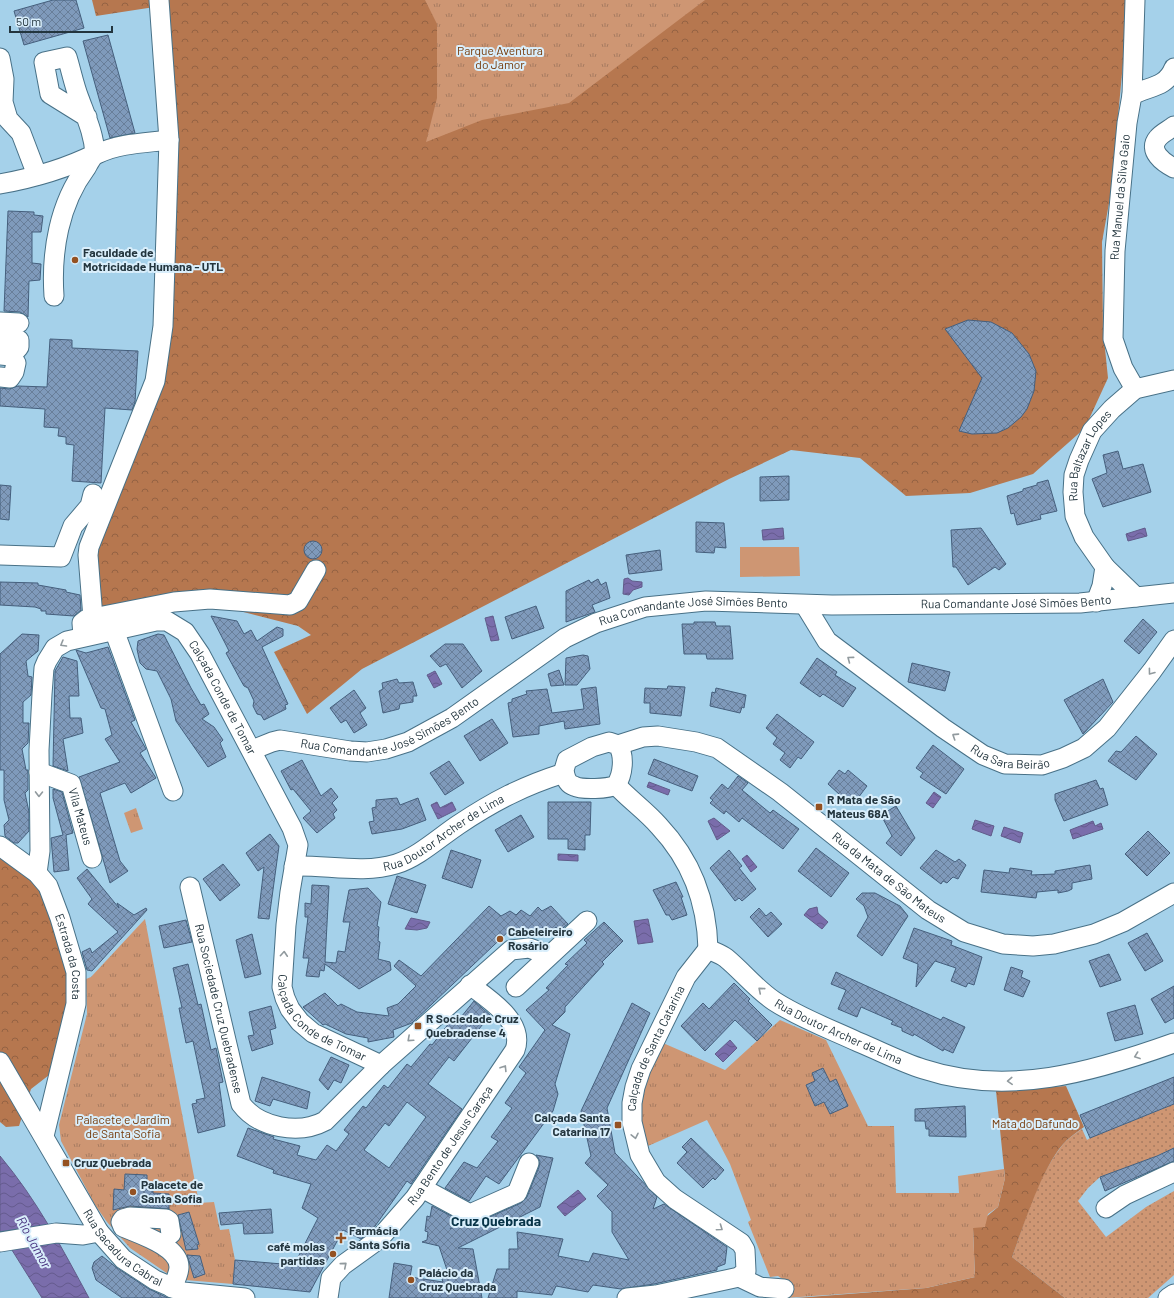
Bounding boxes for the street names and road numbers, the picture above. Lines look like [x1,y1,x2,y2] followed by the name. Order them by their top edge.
[1107,133,1132,260] street label: Rua Manuel da Silva Gaio
[1065,407,1114,502] street label: Rua Baltazar Lopes
[921,592,1112,610] street label: Rua Comandante José Simões Bento
[597,593,788,628] street label: Rua Comandante José Simões Bento
[187,637,260,757] street label: Calçada Conde de Tomar
[300,693,481,758] street label: Rua Comandante José Simões Bento
[968,741,1051,771] street label: Rua Sara Beirão
[66,786,96,847] street label: Vila Mateus
[382,791,506,873] street label: Rua Doutor Archer de Lima
[830,829,949,925] street label: Rua da Mata de São Mateus
[53,911,84,1000] street label: Estrada da Costa
[193,922,246,1095] street label: Rua Sociedade Cruz Quebradense
[276,974,369,1063] street label: Calçada Conde de Tomar
[624,983,687,1111] street label: Calçada de Santa Catarina
[772,995,905,1066] street label: Rua Doutor Archer de Lima
[404,1083,495,1208] street label: Rua Bento de Jesus Caraça
[81,1206,165,1288] street label: Rua Sacadura Cabral

